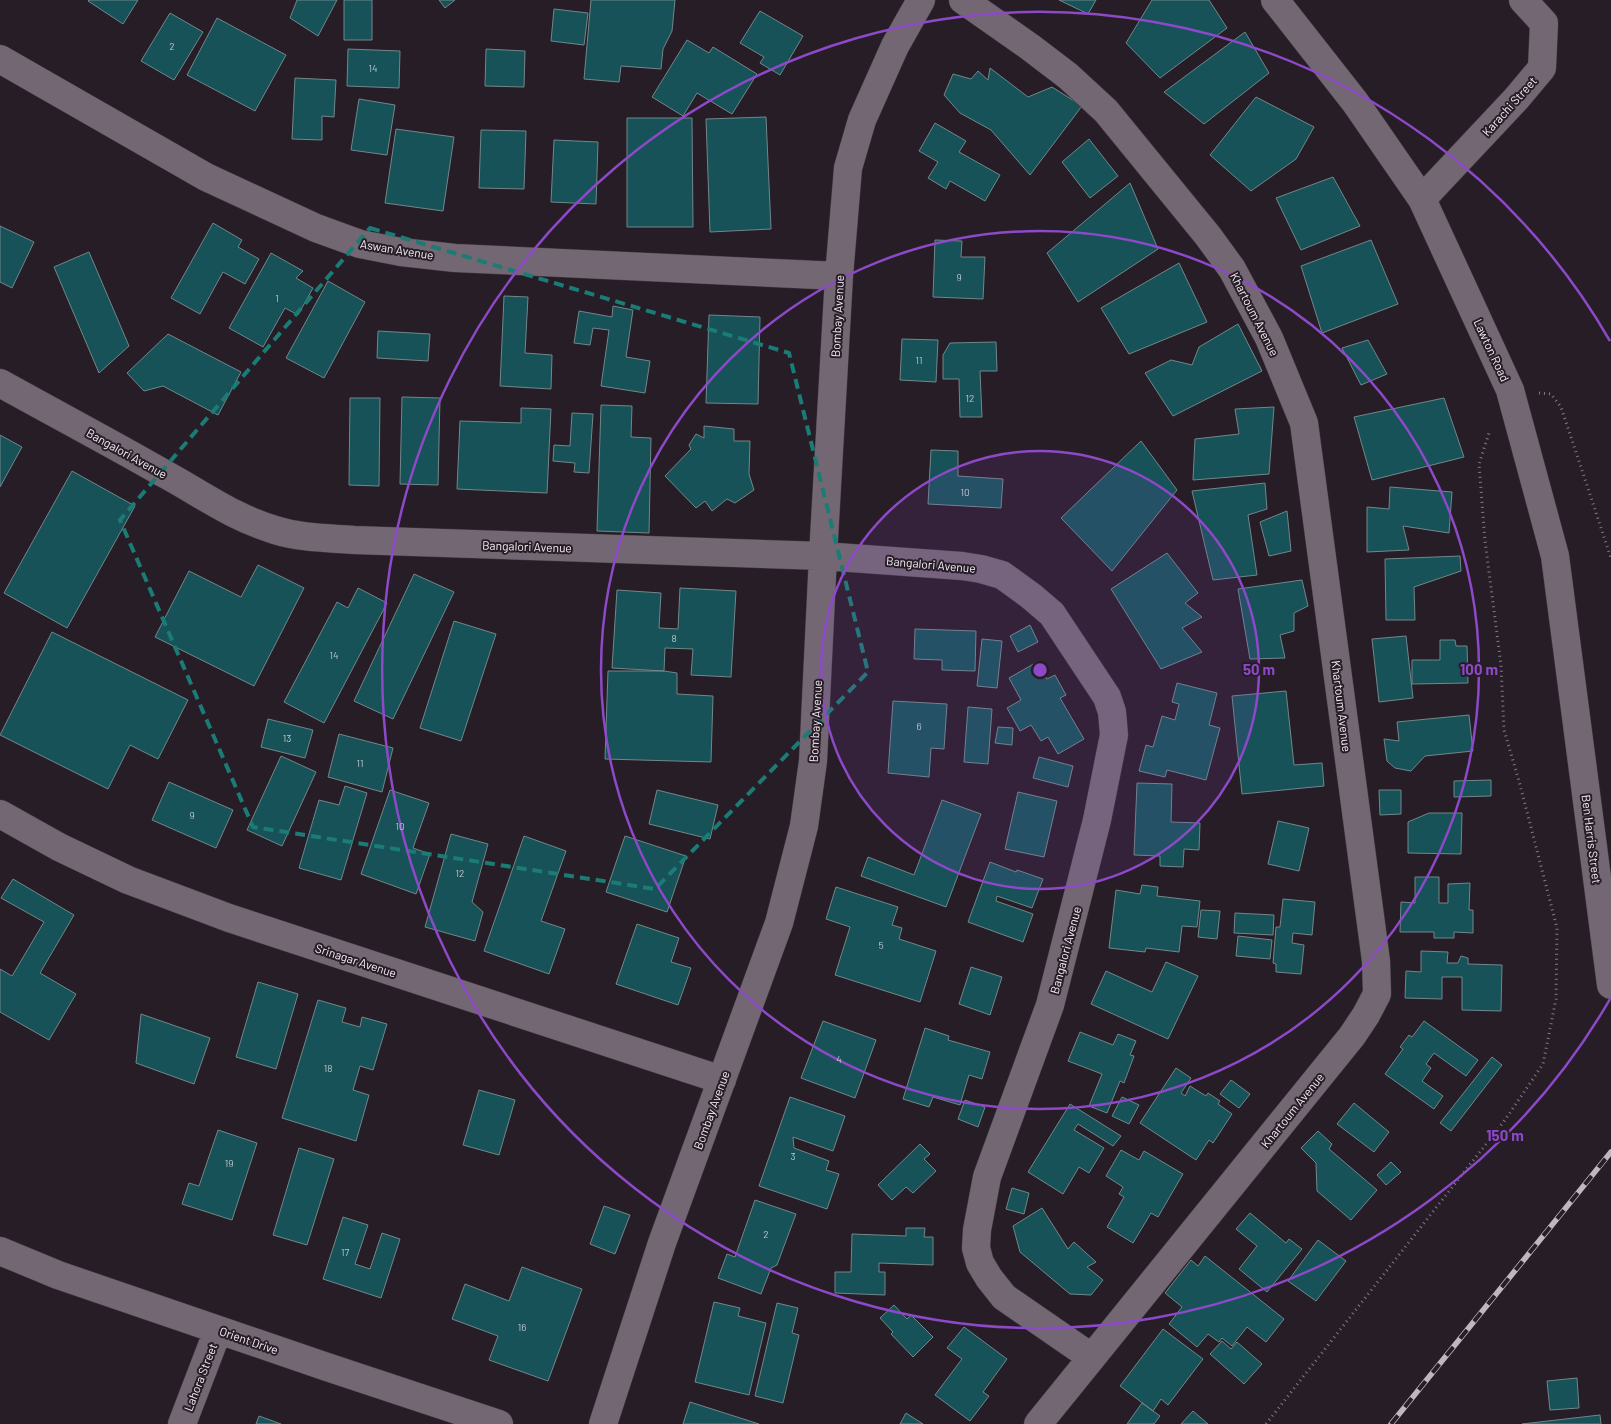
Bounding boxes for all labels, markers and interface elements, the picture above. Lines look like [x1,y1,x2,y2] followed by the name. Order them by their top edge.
[169,40,175,52] house number: 2
[368,62,378,74] house number: 14
[1479,73,1539,139] street label: Karachi Street
[359,236,435,262] street label: Aswan Avenue
[1228,270,1282,358] street label: Khartoum Avenue
[956,271,962,283] house number: 9
[828,274,846,358] street label: Bombay Avenue
[275,292,279,304] house number: 1
[1471,316,1513,384] street label: Lawton Road
[915,354,923,366] house number: 11
[966,392,974,404] house number: 12
[84,425,170,481] street label: Bangalori Avenue
[960,486,970,498] house number: 10
[482,537,572,555] street label: Bangalori Avenue
[886,553,976,575] street label: Bangalori Avenue
[671,632,677,644] house number: 8
[329,649,339,661] house number: 14
[1329,659,1355,753] street label: Khartoum Avenue
[1243,660,1275,678] text: 50 m
[1460,660,1498,678] text: 100 m
[1031,661,1049,679] centre of rings
[806,679,824,763] street label: Bombay Avenue
[916,720,922,732] house number: 6
[283,732,291,744] house number: 13
[356,757,364,769] house number: 11
[1580,794,1604,884] street label: Ben Harris Street
[189,809,195,821] house number: 9
[395,820,405,832] house number: 10
[456,867,464,879] house number: 12
[1047,905,1083,995] street label: Bangalori Avenue
[878,939,884,951] house number: 5
[314,940,398,980] street label: Srinagar Avenue
[836,1053,842,1065] house number: 4
[324,1062,332,1074] house number: 18
[690,1069,732,1151] street label: Bombay Avenue
[1258,1070,1326,1150] street label: Khartoum Avenue
[1486,1126,1524,1144] text: 150 m
[790,1150,796,1162] house number: 3
[225,1157,233,1169] house number: 19
[763,1228,769,1240] house number: 2
[341,1246,349,1258] house number: 17
[518,1321,526,1333] house number: 16
[218,1323,280,1357] street label: Orient Drive
[181,1341,219,1413] street label: Lahora Street

